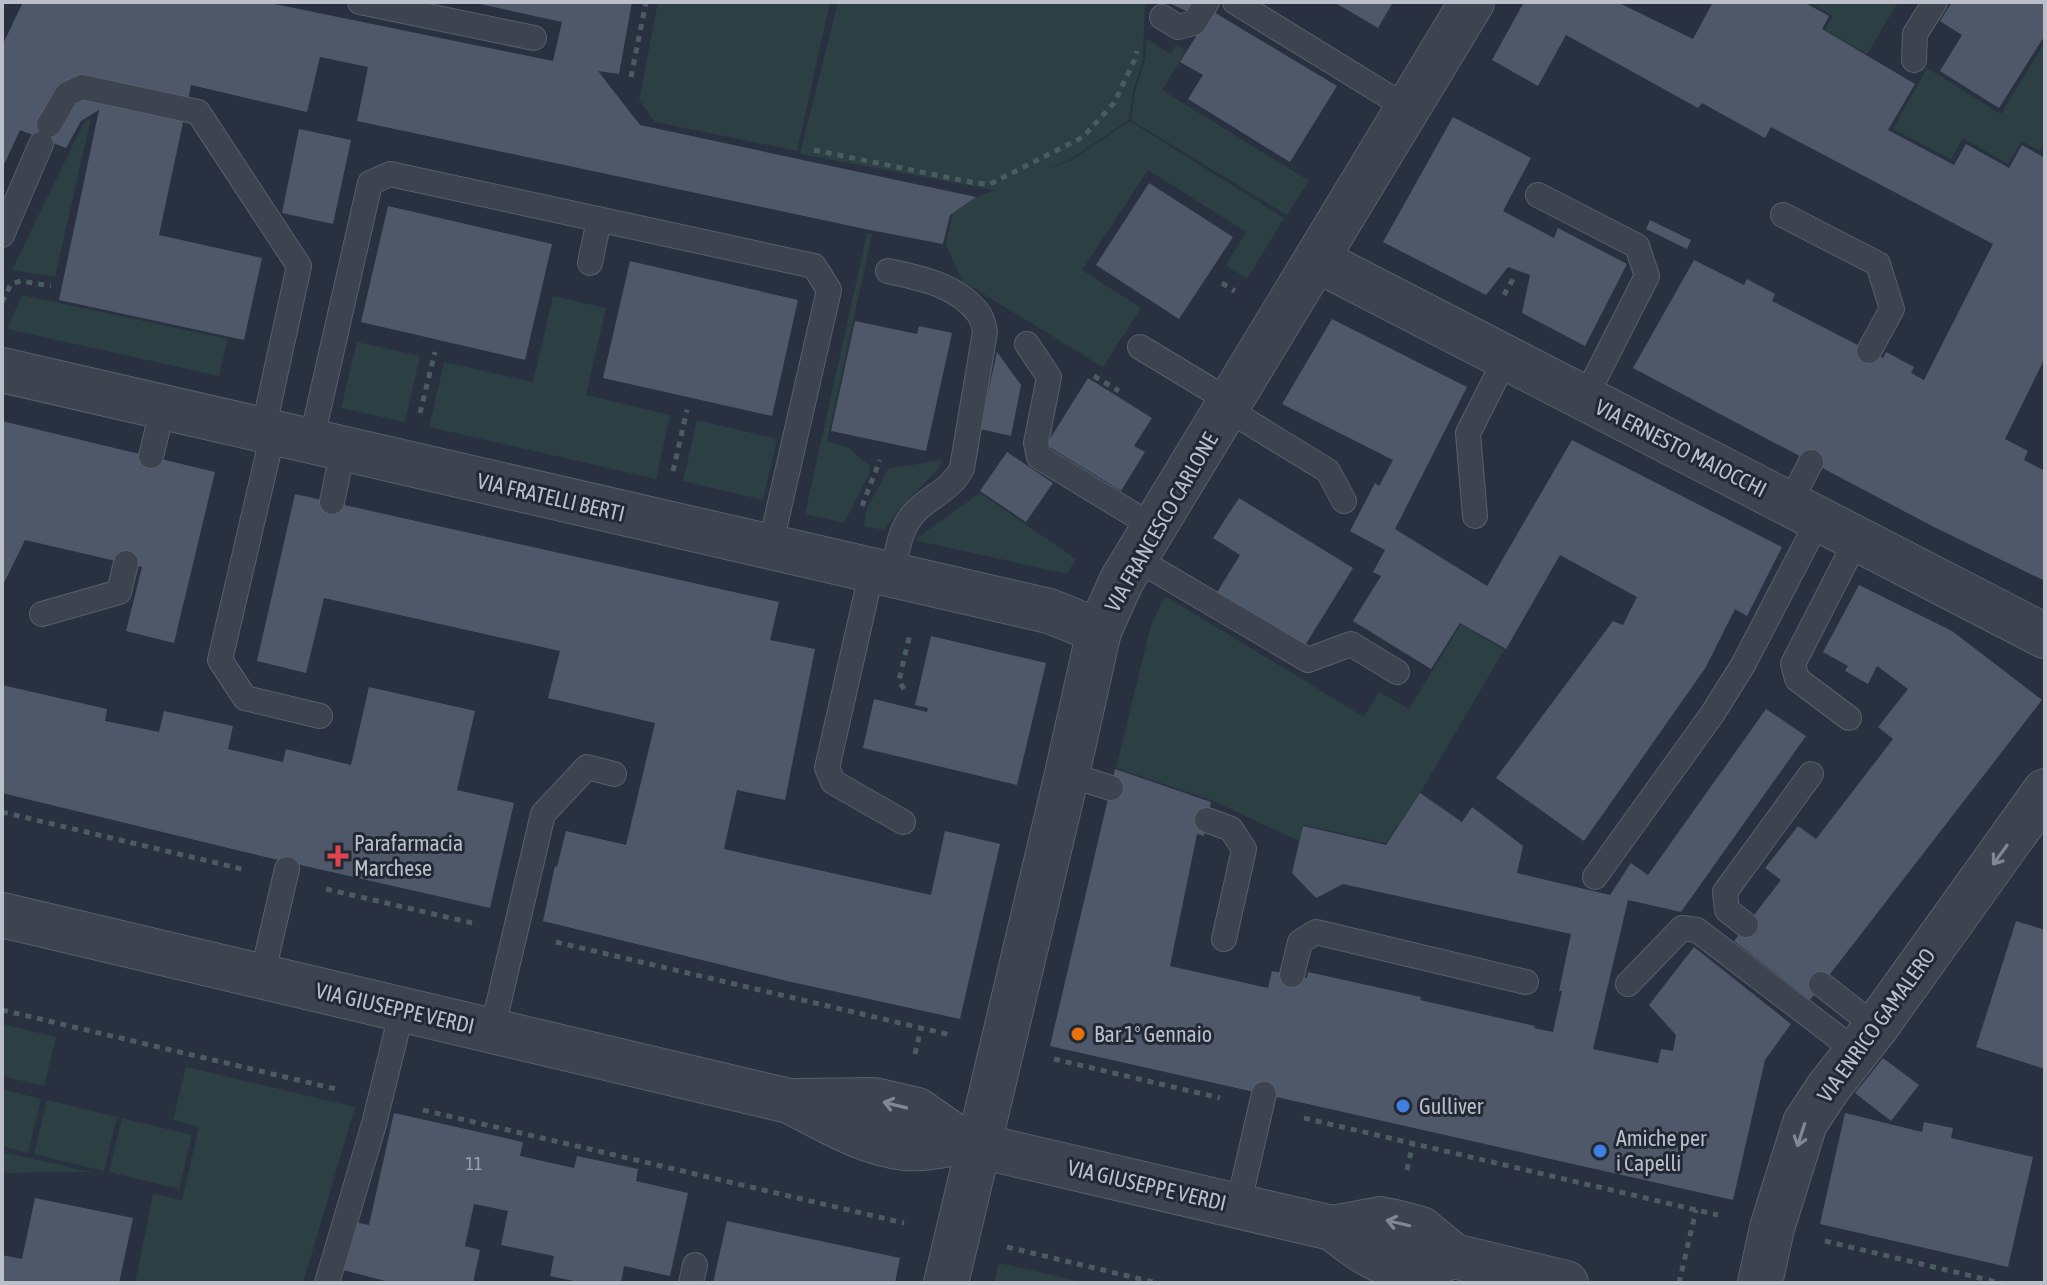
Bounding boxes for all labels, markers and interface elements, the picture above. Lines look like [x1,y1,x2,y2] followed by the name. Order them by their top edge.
[1591,394,1771,502] street label: VIA ERNESTO MAIOCCHI
[1099,427,1223,616] street label: VIA FRANCESCO CARLONE
[475,467,627,527] street label: VIA FRATELLI BERTI
[354,830,463,881] place label: Parafarmacia Marchese
[1991,843,2008,865] one-way arrow
[329,847,347,865] marker: Parafarmacia Marchese
[1811,943,1941,1107] street label: VIA ENRICO GAMALERO
[313,977,477,1039] street label: VIA GIUSEPPE VERDI
[1094,1021,1212,1047] place label: Bar 1° Gennaio
[1069,1025,1087,1043] marker: Bar 1° Gennaio
[1419,1093,1484,1119] place label: Gulliver
[883,1097,909,1112] one-way arrow
[1394,1097,1412,1115] marker: Gulliver
[1793,1122,1808,1147] one-way arrow
[1616,1125,1707,1176] place label: Amiche per i Capelli
[1591,1142,1609,1160] marker: Amiche per i Capelli
[466,1153,482,1174] house number: 11
[1065,1154,1229,1216] street label: VIA GIUSEPPE VERDI
[1385,1215,1411,1230] one-way arrow

